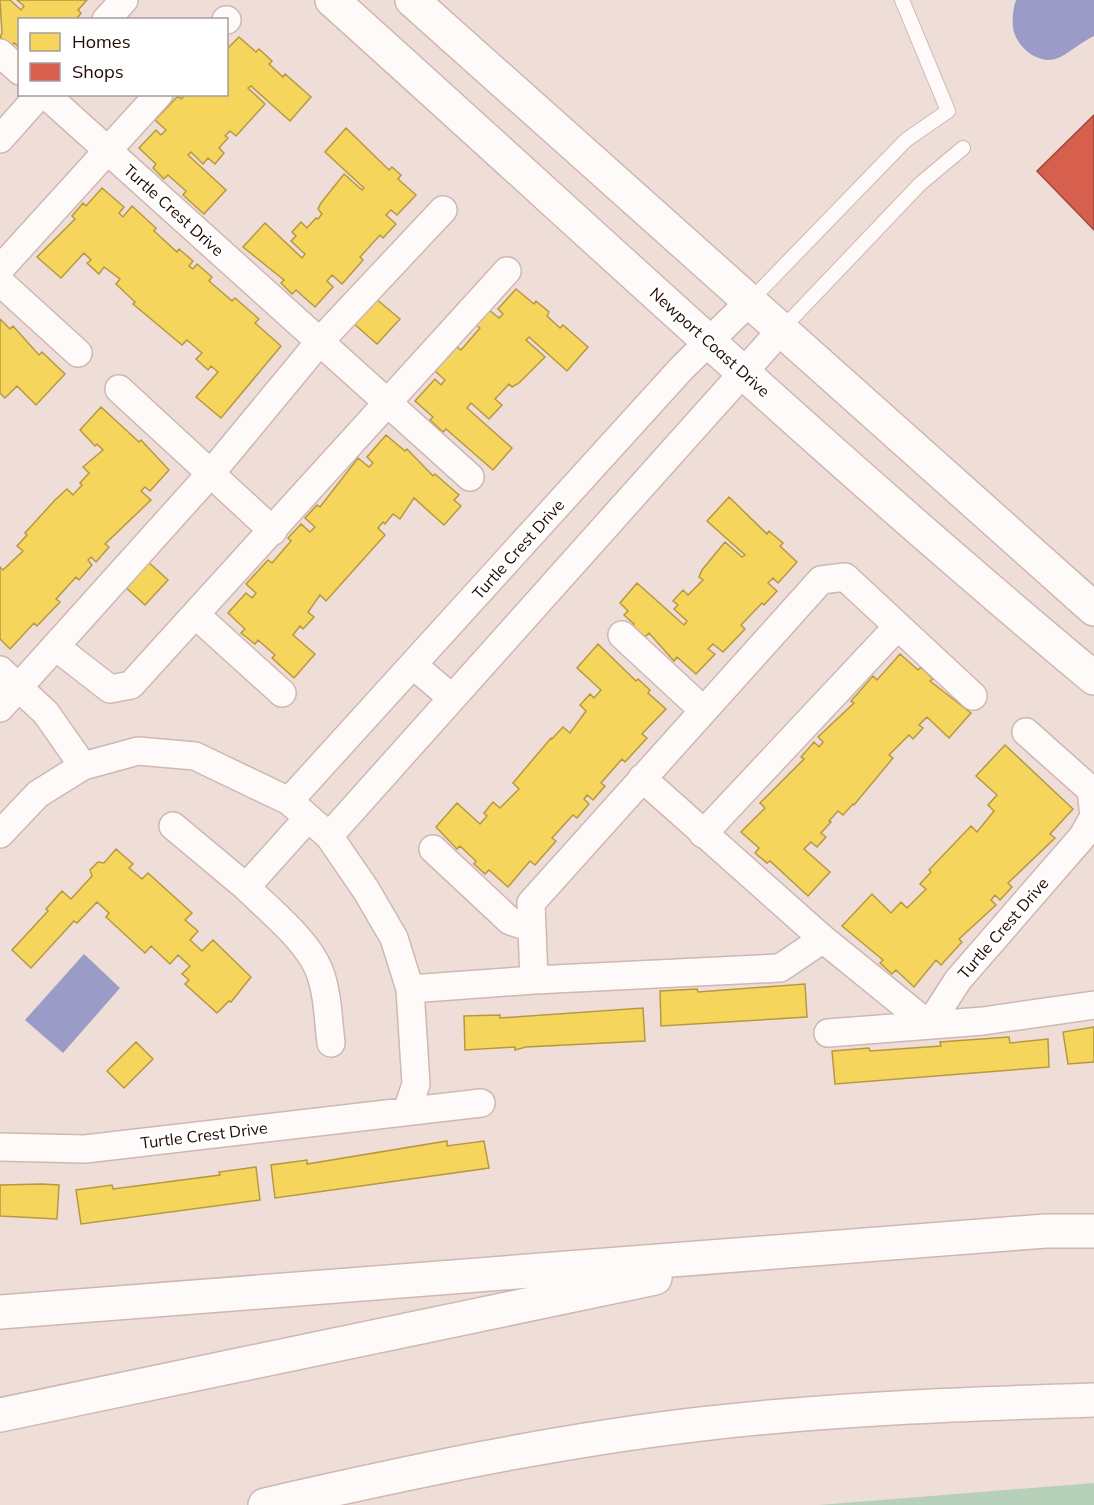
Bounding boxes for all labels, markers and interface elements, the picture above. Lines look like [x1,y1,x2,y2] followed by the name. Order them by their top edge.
[18,18,228,96] legend
[72,30,131,53] text: Homes
[72,60,124,83] text: Shops
[120,160,228,260] street label: Turtle Crest Drive
[646,283,774,401] street label: Newport Coast Drive
[468,495,568,603] street label: Turtle Crest Drive
[953,873,1053,983] street label: Turtle Crest Drive
[139,1117,269,1153] street label: Turtle Crest Drive

